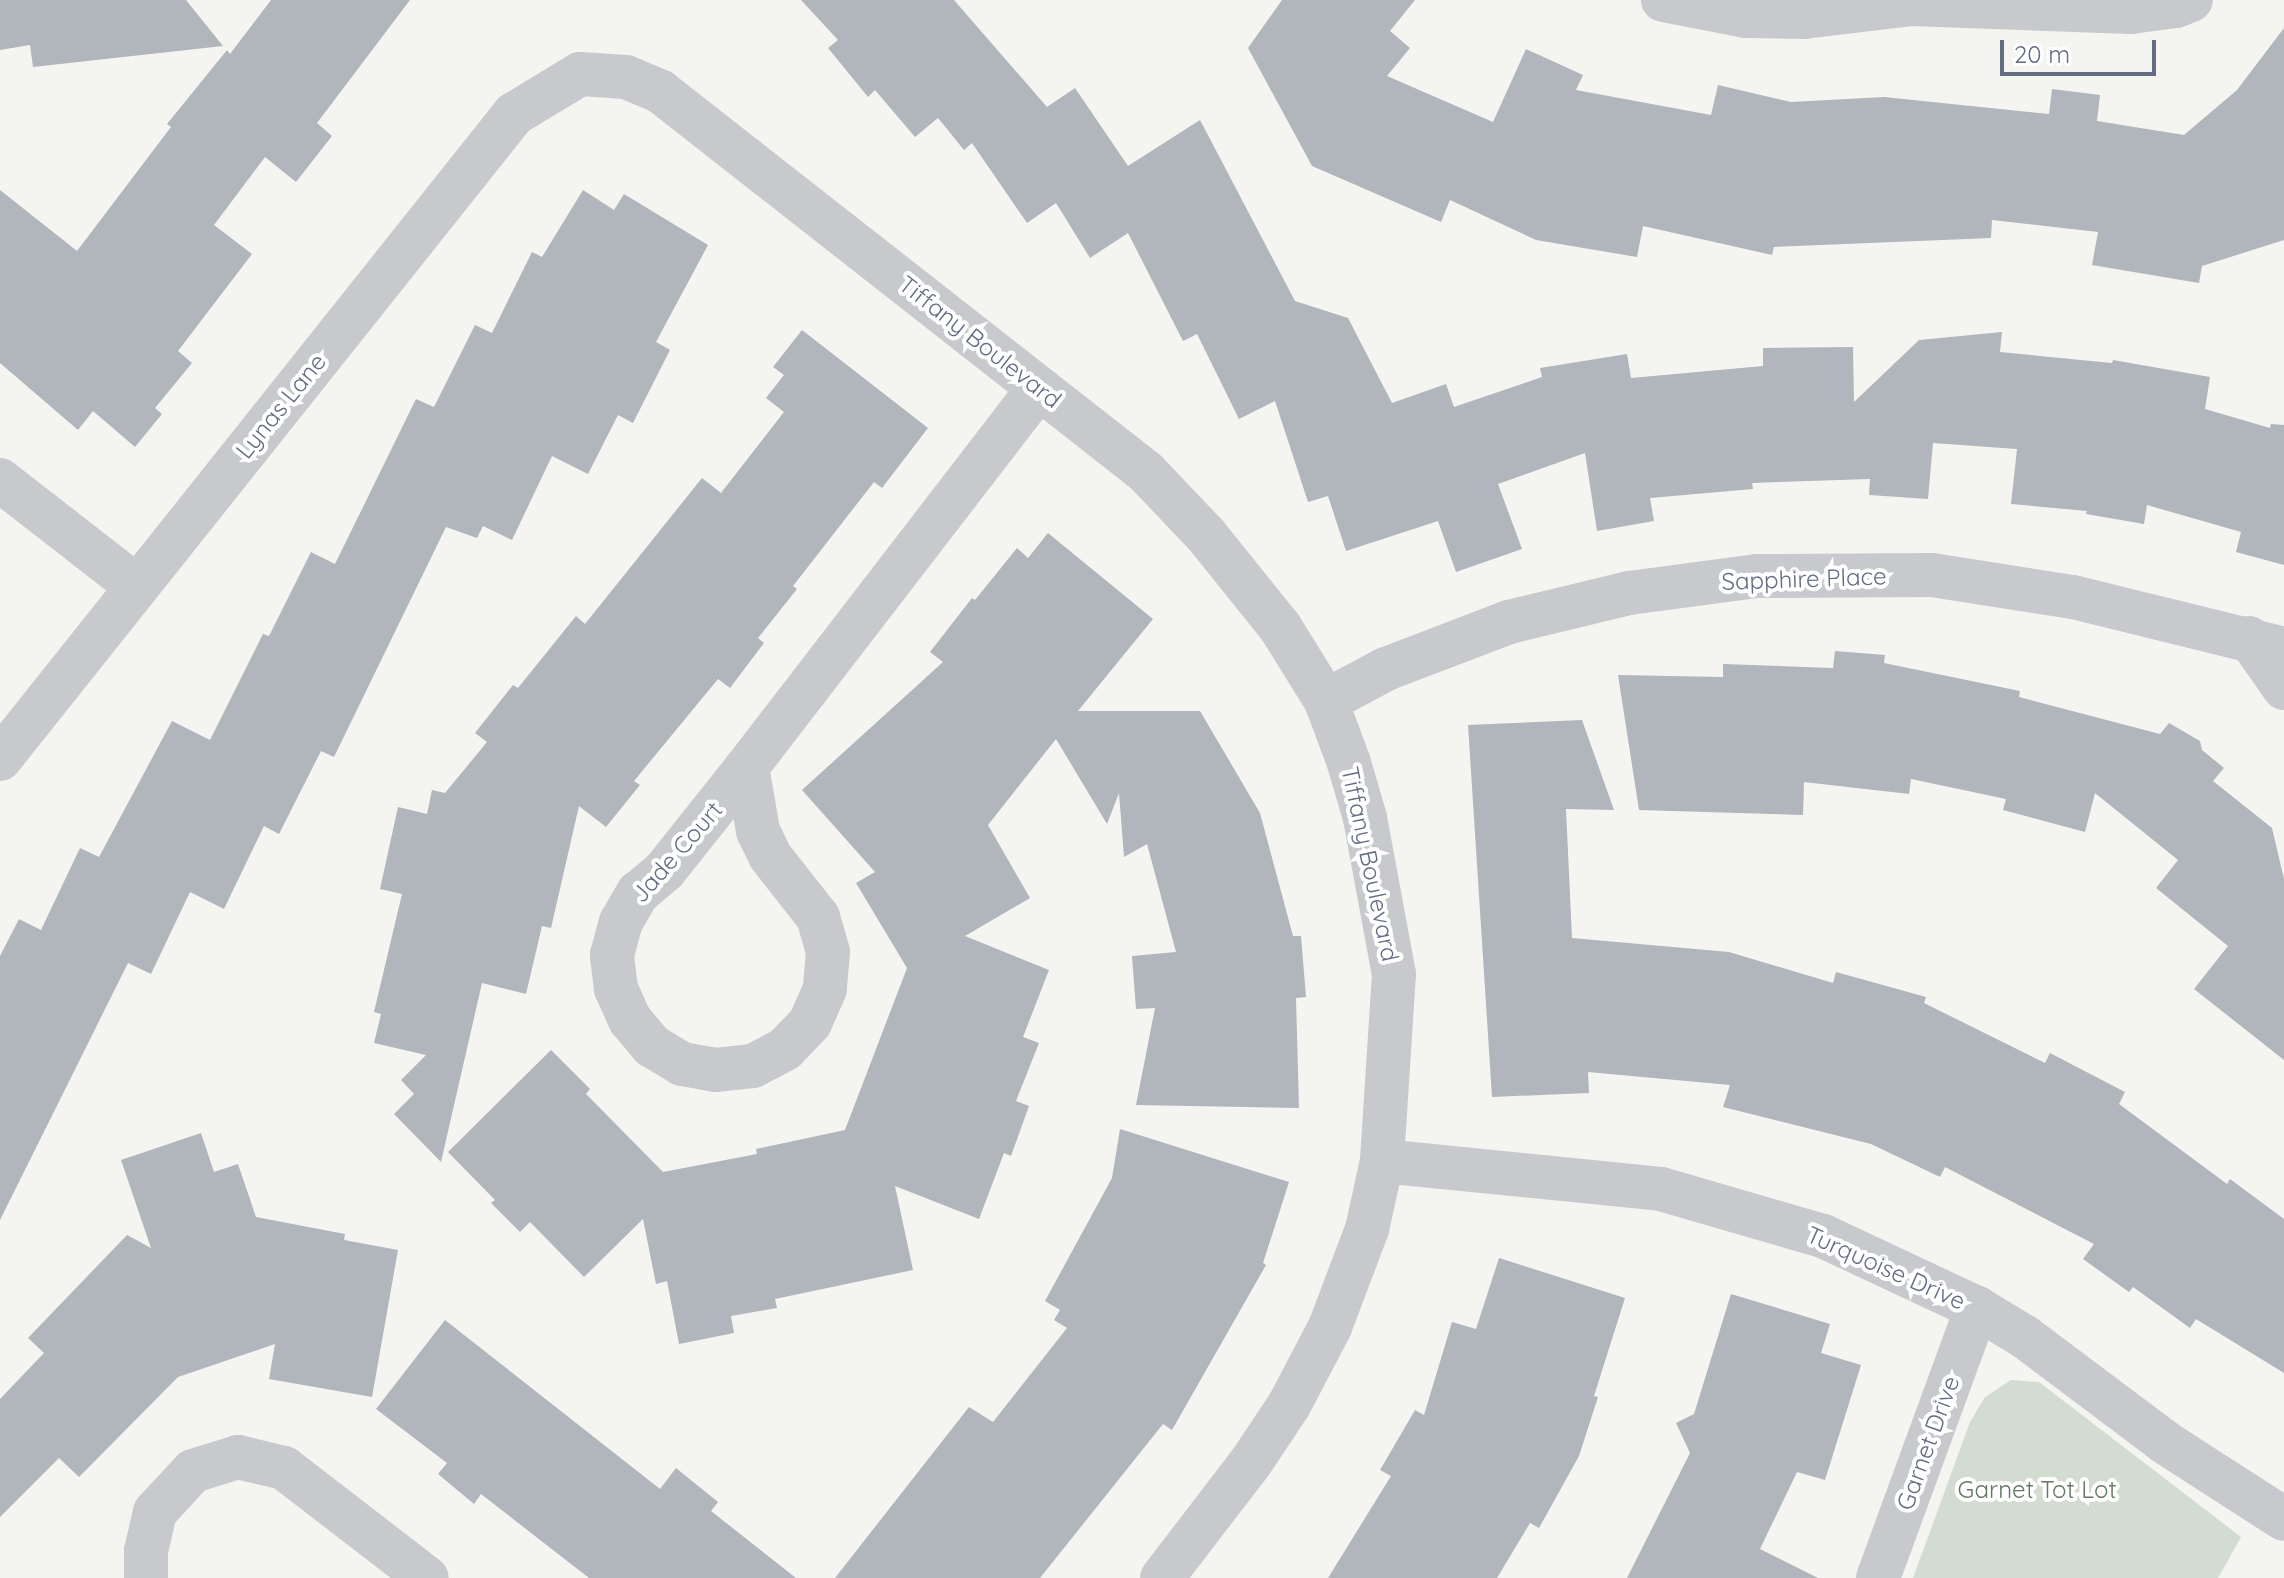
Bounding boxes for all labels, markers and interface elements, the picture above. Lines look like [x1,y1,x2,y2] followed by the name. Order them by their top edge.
[2004,24,2160,74] scale bar
[2014,39,2070,69] text: 20 m
[893,270,1067,414] street label: Tiffany Boulevard
[230,348,332,464] street label: Lynas Lane
[1721,562,1887,596] street label: Sapphire Place
[1335,764,1405,964] street label: Tiffany Boulevard
[625,796,729,908] street label: Jade Court
[1802,1220,1970,1316] street label: Turquoise Drive
[1890,1372,1966,1514] street label: Garnet Drive
[1957,1476,2117,1504] park label: Garnet Tot Lot

